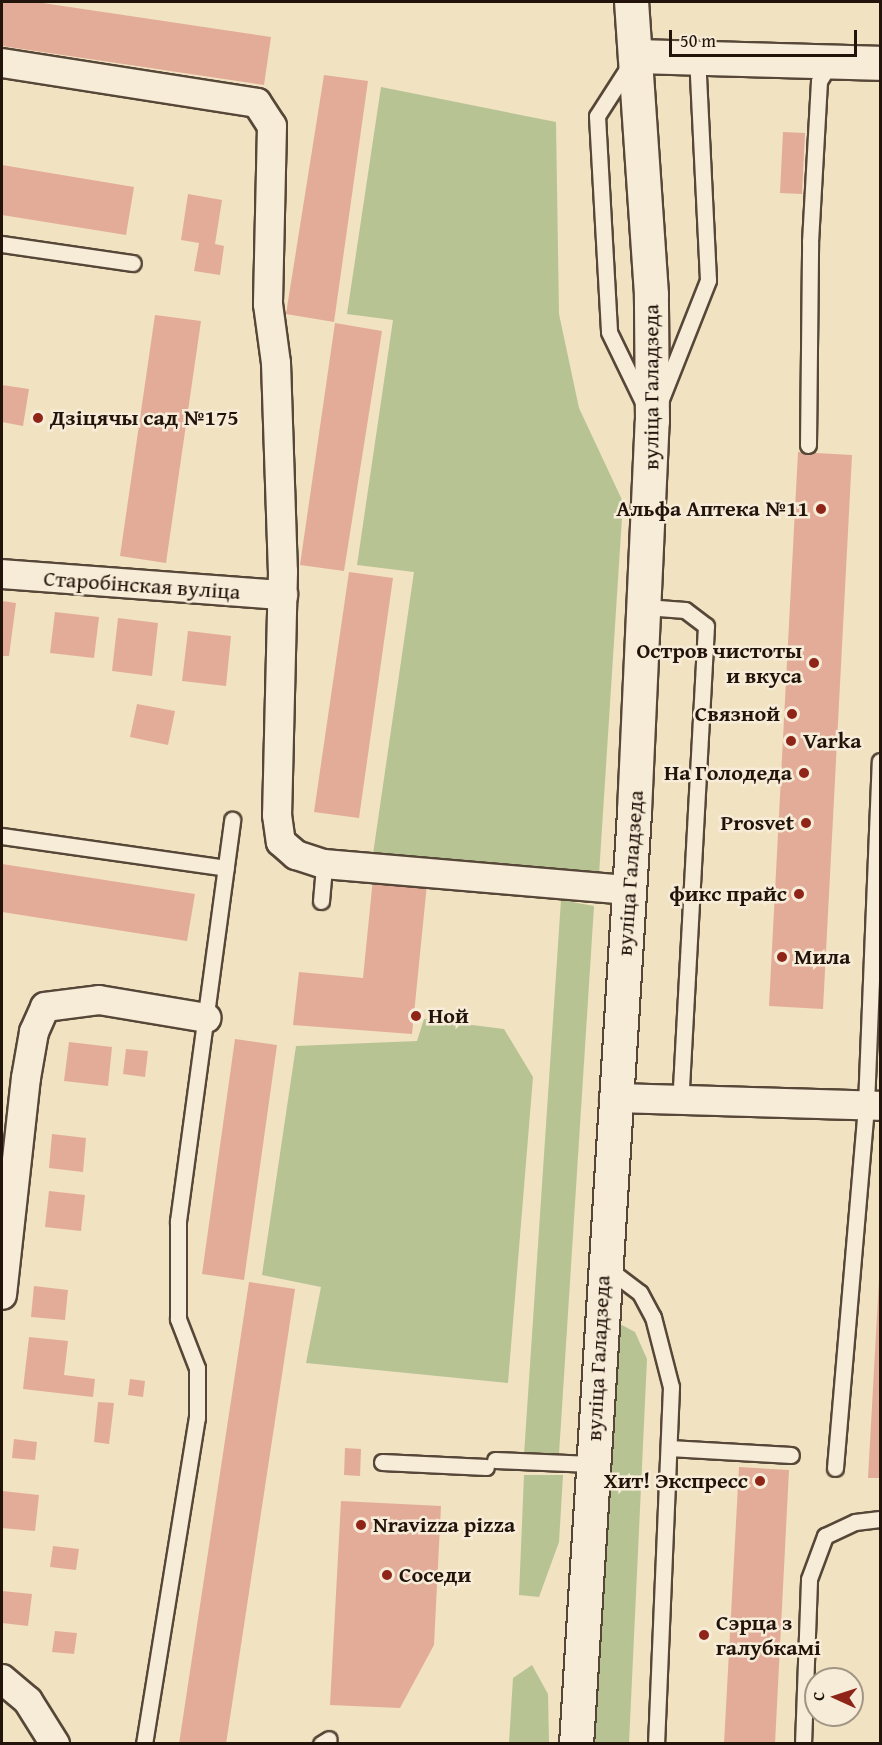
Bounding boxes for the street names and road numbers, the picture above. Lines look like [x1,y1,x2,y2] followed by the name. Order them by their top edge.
[638,304,664,470] street label: вуліца Галадзеда
[43,565,241,605] street label: Старобінская вуліца
[611,789,649,957] street label: вуліца Галадзеда
[580,1274,616,1442] street label: вуліца Галадзеда

